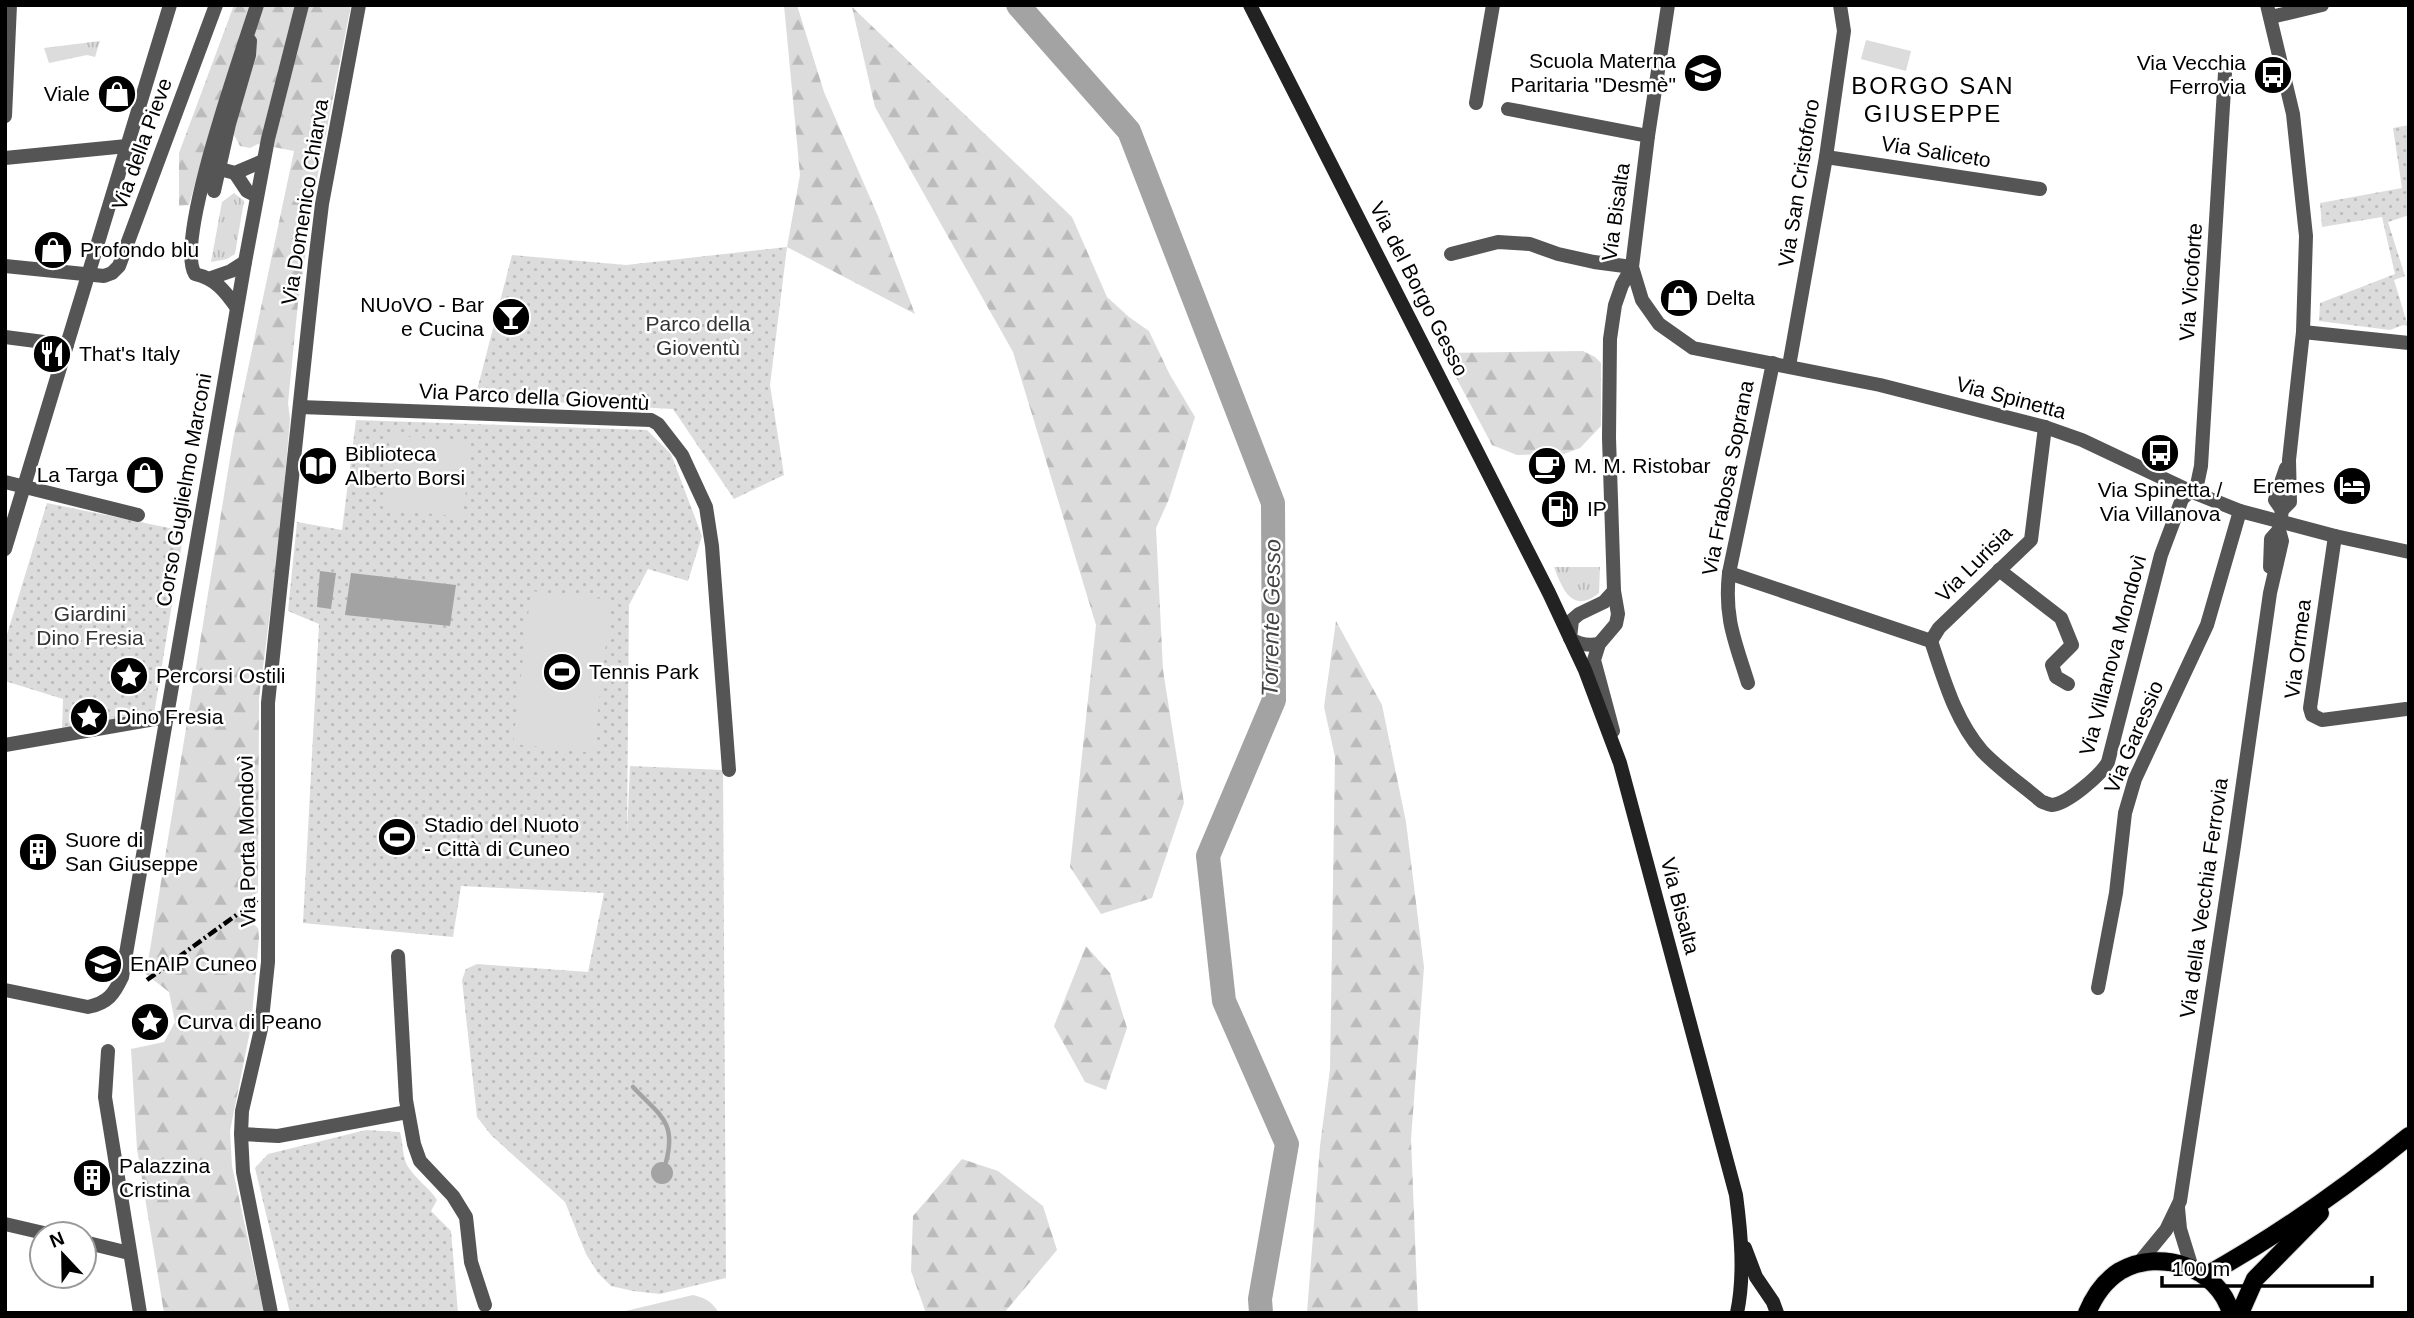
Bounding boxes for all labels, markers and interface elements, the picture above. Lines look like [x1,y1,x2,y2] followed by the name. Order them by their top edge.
[1511,49,1676,96] place label: Scuola Materna Paritaria "Desmè"
[2137,51,2246,98] place label: Via Vecchia Ferrovia
[1682,52,1724,94] school or university icon: Scuola Materna Paritaria "Desmè"
[2252,54,2294,96] bus stop icon: Via Vecchia Ferrovia
[1851,72,2015,127] district label: BORGO SAN GIUSEPPE
[96,73,138,115] shop icon: Viale
[107,75,176,213] street label: Via della Pieve
[44,82,90,105] place label: Viale
[277,97,332,307] street label: Via Domenico Chiarva
[1774,97,1823,269] street label: Via San Cristoforo
[1880,132,1992,172] street label: Via Saliceto
[1597,161,1634,262] street label: Via Bisalta
[1366,198,1473,380] street label: Via del Borgo Gesso
[2175,222,2206,342] street label: Via Vicoforte
[32,229,74,271] shop icon: Profondo blu
[80,238,199,261] place label: Profondo blu
[1658,277,1700,319] shop icon: Delta
[1706,286,1755,309] place label: Delta
[360,293,484,340] place label: NUoVO - Bar e Cucina
[490,296,532,338] bar icon: NUoVO - Bar e Cucina
[645,312,751,359] park label: Parco della Gioventù
[31,333,73,375] restaurant icon: That's Italy
[79,342,180,365] place label: That's Italy
[152,371,215,609] street label: Corso Guglielmo Marconi
[1954,372,2069,423] street label: Via Spinetta
[1697,378,1758,577] street label: Via Frabosa Soprana
[418,379,650,414] street label: Via Parco della Gioventù
[2139,432,2181,474] bus stop icon: Via Spinetta / Via Villanova
[345,442,465,489] place label: Biblioteca Alberto Borsi
[297,445,339,487] library icon: Biblioteca Alberto Borsi
[1526,445,1568,487] cafe icon: M. M. Ristobar
[124,454,166,496] shop icon: La Targa
[1574,454,1711,477] place label: M. M. Ristobar
[37,463,118,486] place label: La Targa
[2331,465,2373,507] hotel icon: Eremes
[2253,474,2325,497] place label: Eremes
[2098,478,2222,525] place label: Via Spinetta / Via Villanova
[1539,488,1581,530] fuel station icon: IP
[1587,497,1607,520] place label: IP
[1931,521,2017,606] street label: Via Lurisia
[1257,539,1285,697] water label: Torrente Gesso
[2075,552,2150,758] street label: Via Villanova Mondovì
[2280,598,2315,700] street label: Via Ormea
[36,602,144,649] park label: Giardini Dino Fresia
[541,651,583,693] sports icon: Tennis Park
[108,655,150,697] place icon: Percorsi Ostili
[589,660,699,683] place label: Tennis Park
[156,664,286,687] place label: Percorsi Ostili
[2100,677,2168,796] street label: Via Garessio
[68,696,110,738] place icon: Dino Fresia
[116,705,224,728] place label: Dino Fresia
[233,755,260,927] street label: Via Porta Mondovì
[2175,776,2232,1020] street label: Via della Vecchia Ferrovia
[424,813,579,860] place label: Stadio del Nuoto - Città di Cuneo
[376,816,418,858] sports icon: Stadio del Nuoto - Città di Cuneo
[65,828,198,875] place label: Suore di San Giuseppe
[17,831,59,873] building icon: Suore di San Giuseppe
[1657,855,1704,957] street label: Via Bisalta
[82,943,124,985] school or university icon: EnAIP Cuneo
[130,952,257,975] place label: EnAIP Cuneo
[129,1001,171,1043] place icon: Curva di Peano
[177,1010,322,1033] place label: Curva di Peano
[119,1154,210,1201] place label: Palazzina Cristina
[71,1157,113,1199] building icon: Palazzina Cristina
[28,1220,98,1290] north arrow
[47,1227,67,1252] text: N
[2162,1244,2372,1288] scale bar
[2172,1257,2230,1280] text: 100 m

